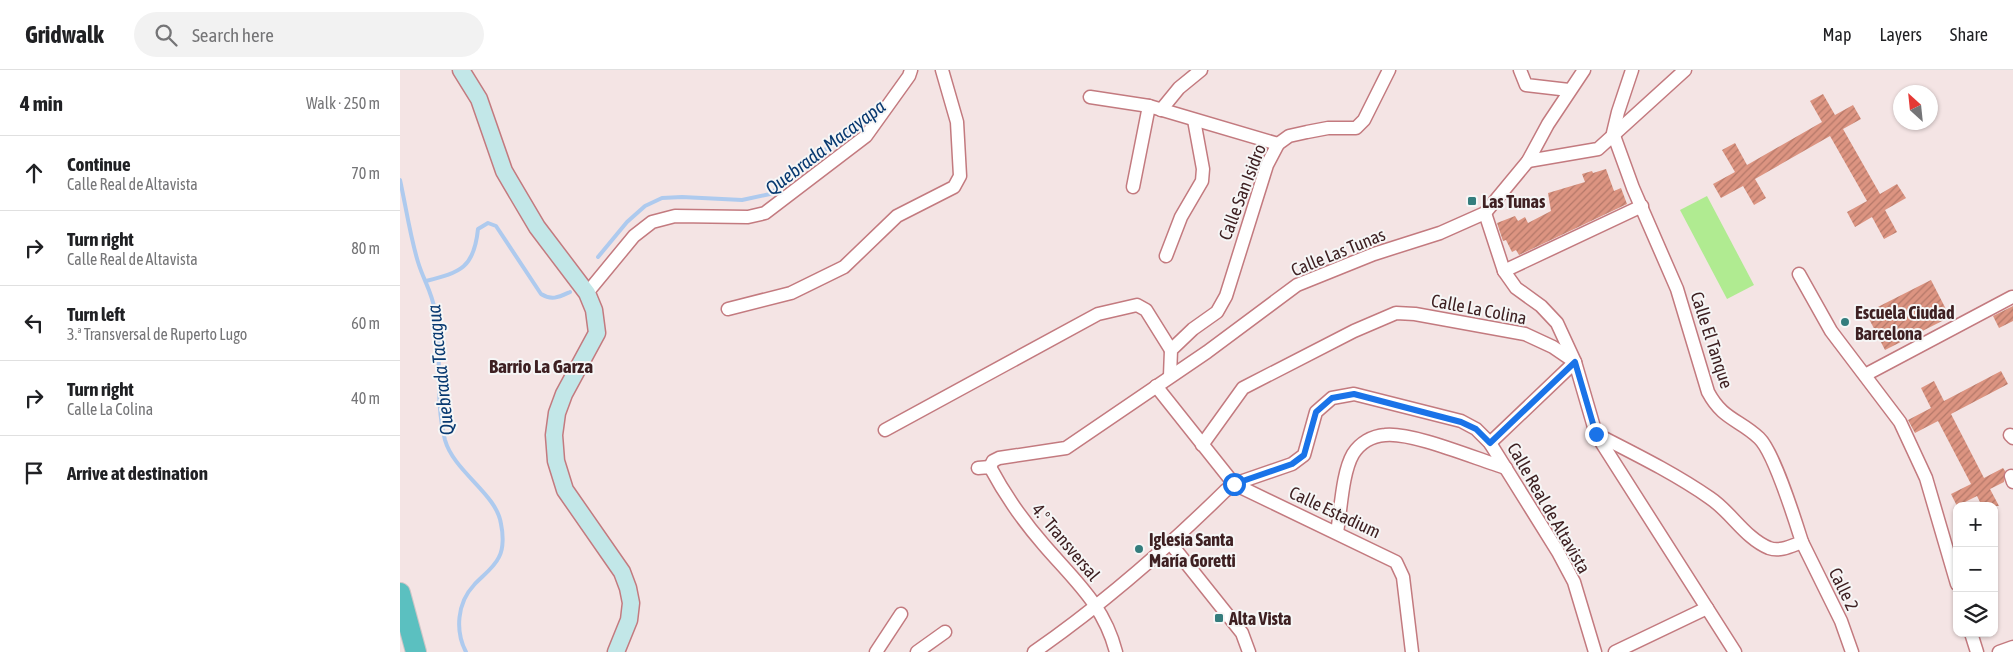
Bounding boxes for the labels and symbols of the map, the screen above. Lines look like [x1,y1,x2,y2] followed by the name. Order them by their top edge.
[1893,85,1938,130] north arrow
[761,95,889,199] water label: Quebrada Macayapa
[1214,141,1270,243] street label: Calle San Isidro
[1482,191,1546,212] place label: Las Tunas
[1466,195,1478,207] marker: Las Tunas
[1288,224,1388,280] street label: Calle Las Tunas
[1429,289,1529,329] street label: Calle La Colina
[1686,289,1738,391] street label: Calle El Tanque
[1855,302,1955,344] place label: Escuela Ciudad Barcelona
[422,304,458,436] water label: Quebrada Tacagua
[1839,316,1851,328] marker: Escuela Ciudad Barcelona
[489,355,593,377] district label: Barrio La Garza
[1585,423,1608,446] route end
[1503,439,1595,577] street label: Calle Real de Altavista
[1223,473,1246,496] route start
[1286,482,1384,542] street label: Calle Estadium
[1028,499,1105,585] street label: 4.° Transversal
[1149,529,1236,571] place label: Iglesia Santa María Goretti
[1133,543,1145,555] marker: Iglesia Santa María Goretti
[1825,564,1863,614] street label: Calle 2
[1228,608,1291,629] place label: Alta Vista
[1213,612,1225,624] marker: Alta Vista

